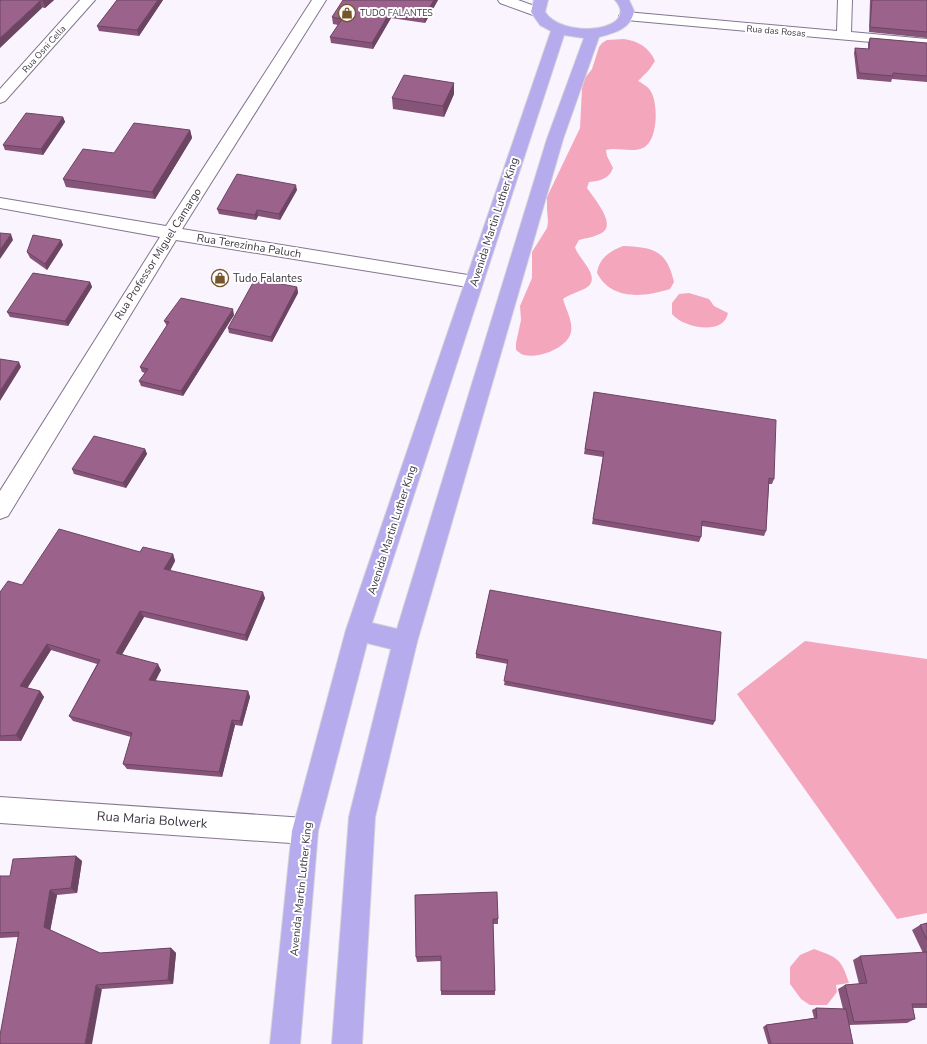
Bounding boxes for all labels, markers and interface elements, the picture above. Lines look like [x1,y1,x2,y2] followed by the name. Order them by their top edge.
[337,3,357,23] shop icon: TUDO FALANTES
[360,7,433,19] place label: TUDO FALANTES
[746,22,806,40] street label: Rua das Rosas
[20,23,69,75] street label: Rua Osni Cella
[466,156,522,288] street label: Avenida Martin Luther King
[111,185,205,323] street label: Rua Professor Miguel Camargo
[196,230,302,262] street label: Rua Terezinha Paluch
[210,268,230,288] shop icon: Tudo Falantes
[233,271,302,286] place label: Tudo Falantes
[364,464,420,596] street label: Avenida Martin Luther King
[96,807,208,833] street label: Rua Maria Bolwerk
[286,821,316,957] street label: Avenida Martin Luther King

